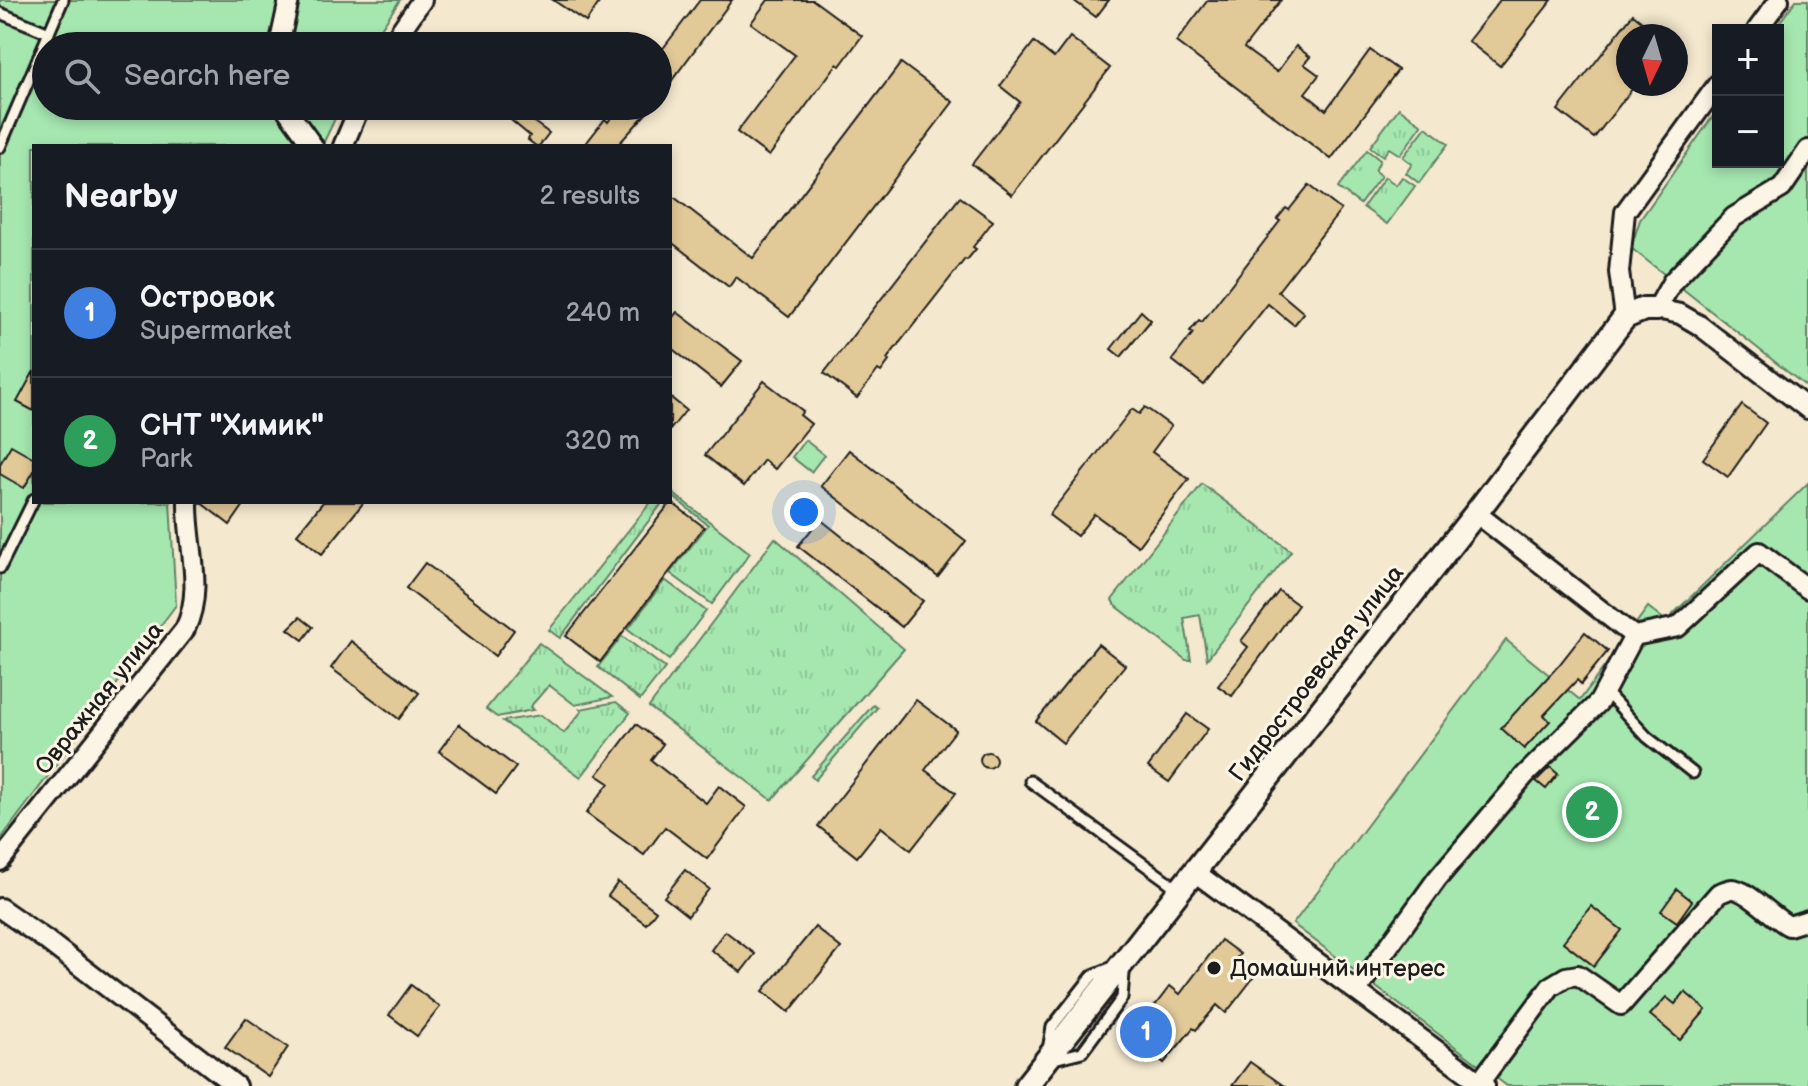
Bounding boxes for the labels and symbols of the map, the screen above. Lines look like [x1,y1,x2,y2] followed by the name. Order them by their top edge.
[1616,24,1688,96] north arrow
[784,492,824,532] your location
[1223,559,1410,787] street label: Гидростроевская улица
[29,616,170,781] street label: Овражная улица
[1566,782,1618,842] pin: 2
[1230,954,1446,983] place label: Домашний интерес
[1205,959,1223,977] marker: Домашний интерес
[1120,1002,1172,1062] pin: 1

